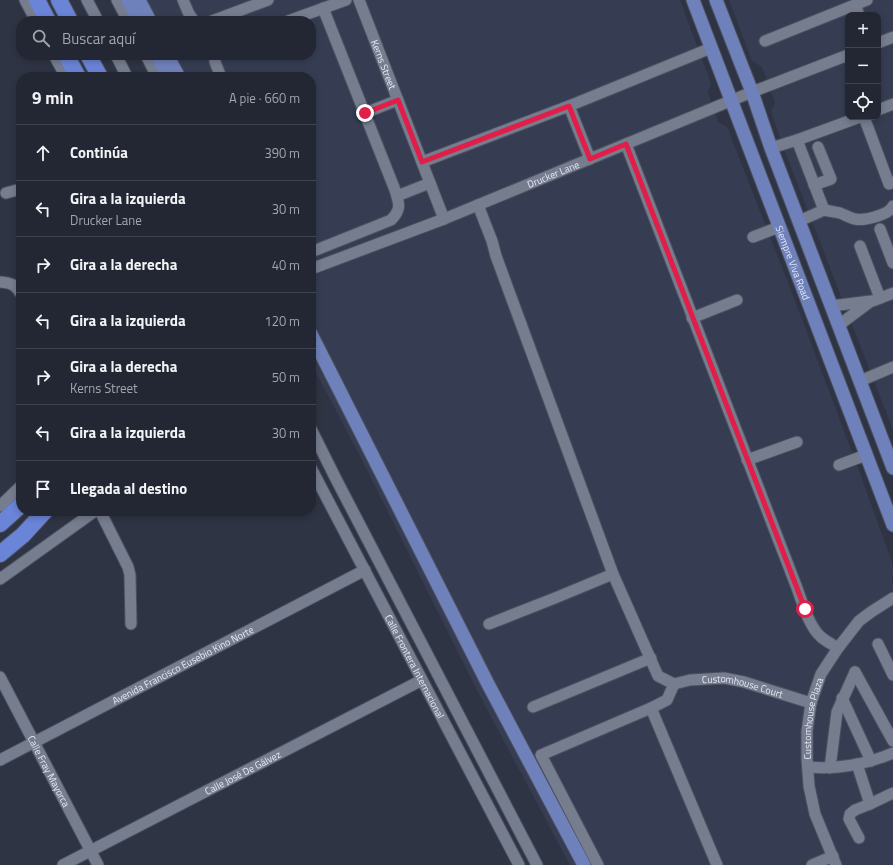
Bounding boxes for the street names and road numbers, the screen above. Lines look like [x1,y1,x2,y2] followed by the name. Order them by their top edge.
[367,37,400,92] street label: Kerns Street
[525,157,582,192] street label: Drucker Lane
[772,223,814,302] street label: Siempre Viva Road
[381,612,448,721] street label: Calle Frontera Internacional
[109,622,256,708] street label: Avenida Francisco Eusebio Kino Norte
[701,671,785,702] street label: Customhouse Court
[800,676,827,759] street label: Customhouse Plaza
[24,733,73,810] street label: Calle Fray Mayorca
[202,747,284,799] street label: Calle José De Gálvez

